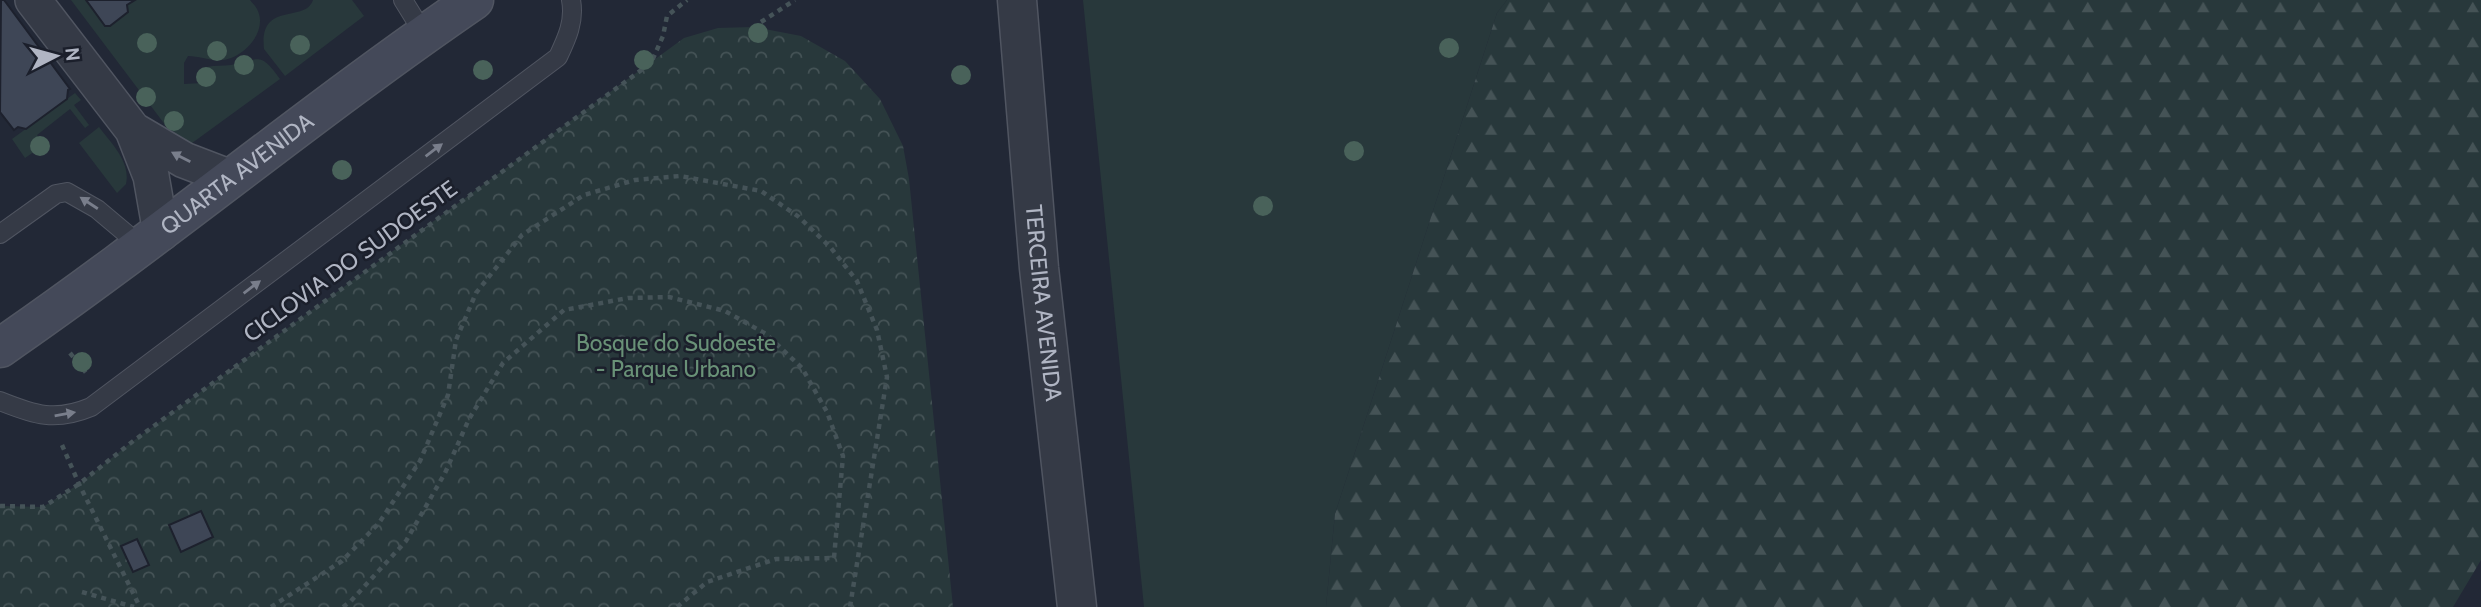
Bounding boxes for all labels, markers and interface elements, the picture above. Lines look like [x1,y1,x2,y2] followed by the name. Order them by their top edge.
[21,21,91,91] north arrow
[60,46,85,62] text: N
[155,107,319,241] street label: QUARTA AVENIDA
[424,143,442,158] one-way arrow
[171,152,191,163] one-way arrow
[238,174,462,348] street label: CICLOVIA DO SUDOESTE
[79,197,98,210] one-way arrow
[1020,203,1068,403] street label: TERCEIRA AVENIDA
[242,279,260,294] one-way arrow
[576,329,776,383] park label: Bosque do Sudoeste - Parque Urbano
[54,408,76,419] one-way arrow

